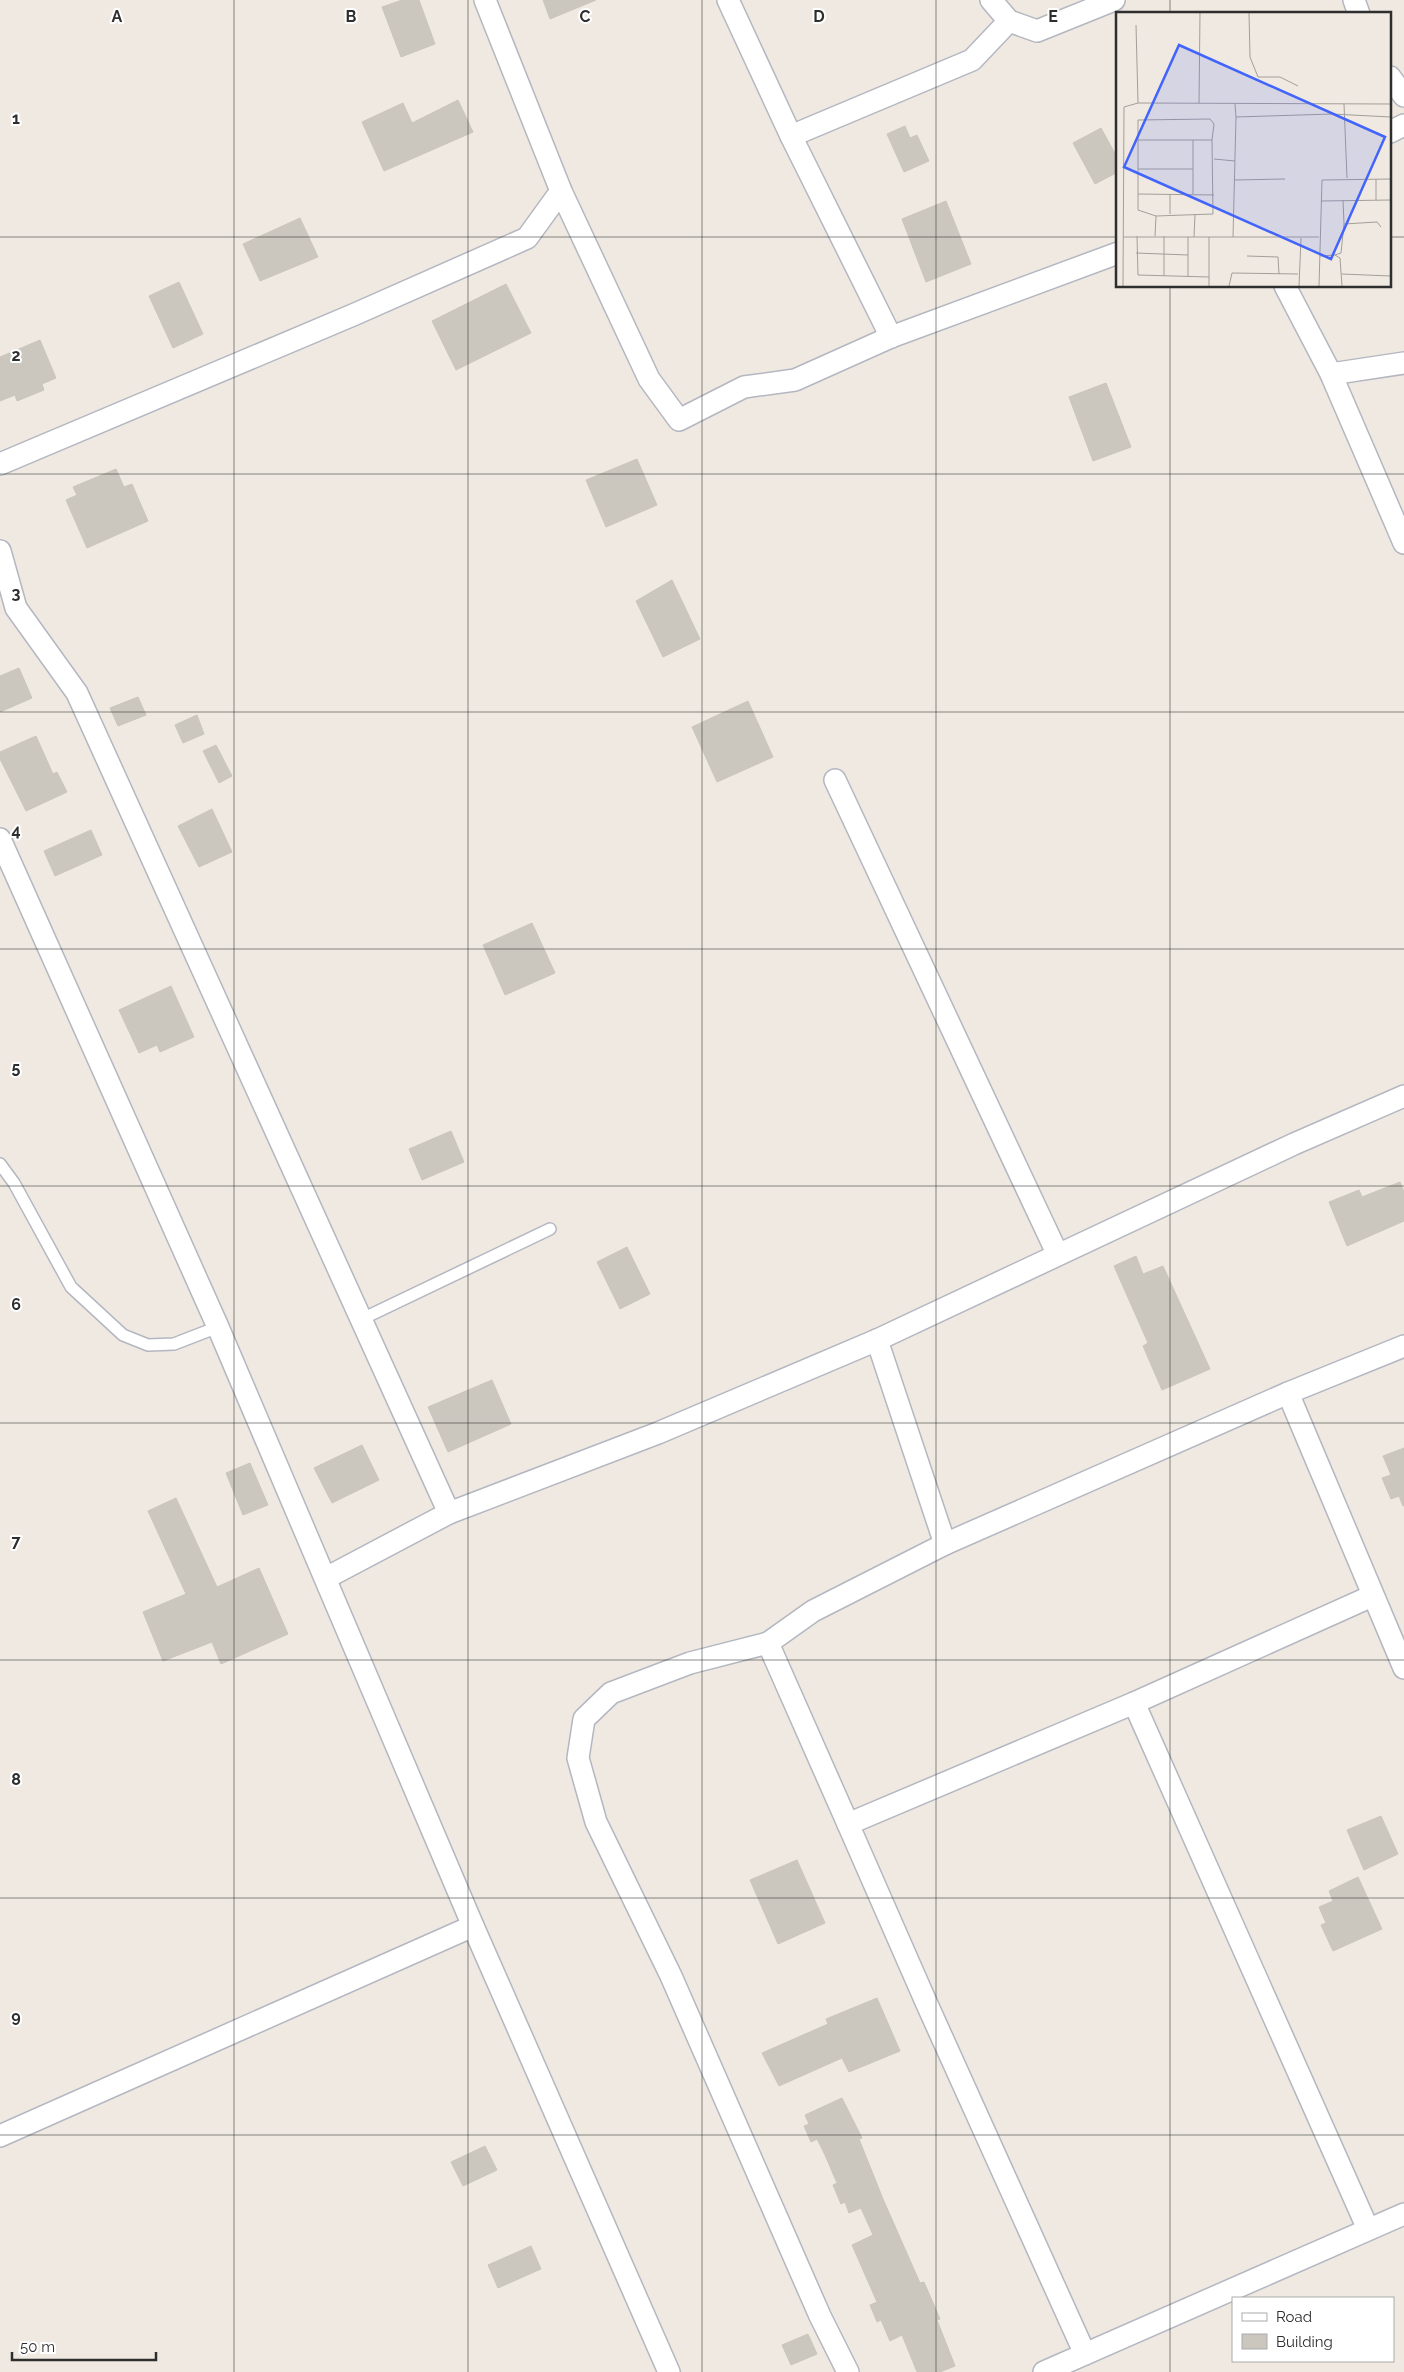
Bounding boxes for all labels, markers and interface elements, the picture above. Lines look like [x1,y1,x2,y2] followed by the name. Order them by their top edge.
[112,7,123,26] text: A
[346,7,357,26] text: B
[580,7,591,26] text: C
[813,7,825,26] text: D
[1048,7,1058,26] text: E
[1116,12,1392,288] inset map
[12,109,20,128] text: 1
[11,346,21,365] text: 2
[12,584,21,603] text: 3
[11,821,21,840] text: 4
[12,1058,21,1077] text: 5
[11,1295,21,1314] text: 6
[12,1532,21,1551] text: 7
[11,1770,21,1789] text: 8
[11,2007,21,2026] text: 9
[1232,2297,1394,2362] legend
[1276,2308,1312,2326] text: Road
[12,2330,156,2362] scale bar
[1276,2333,1333,2351] text: Building
[20,2338,55,2356] text: 50 m

